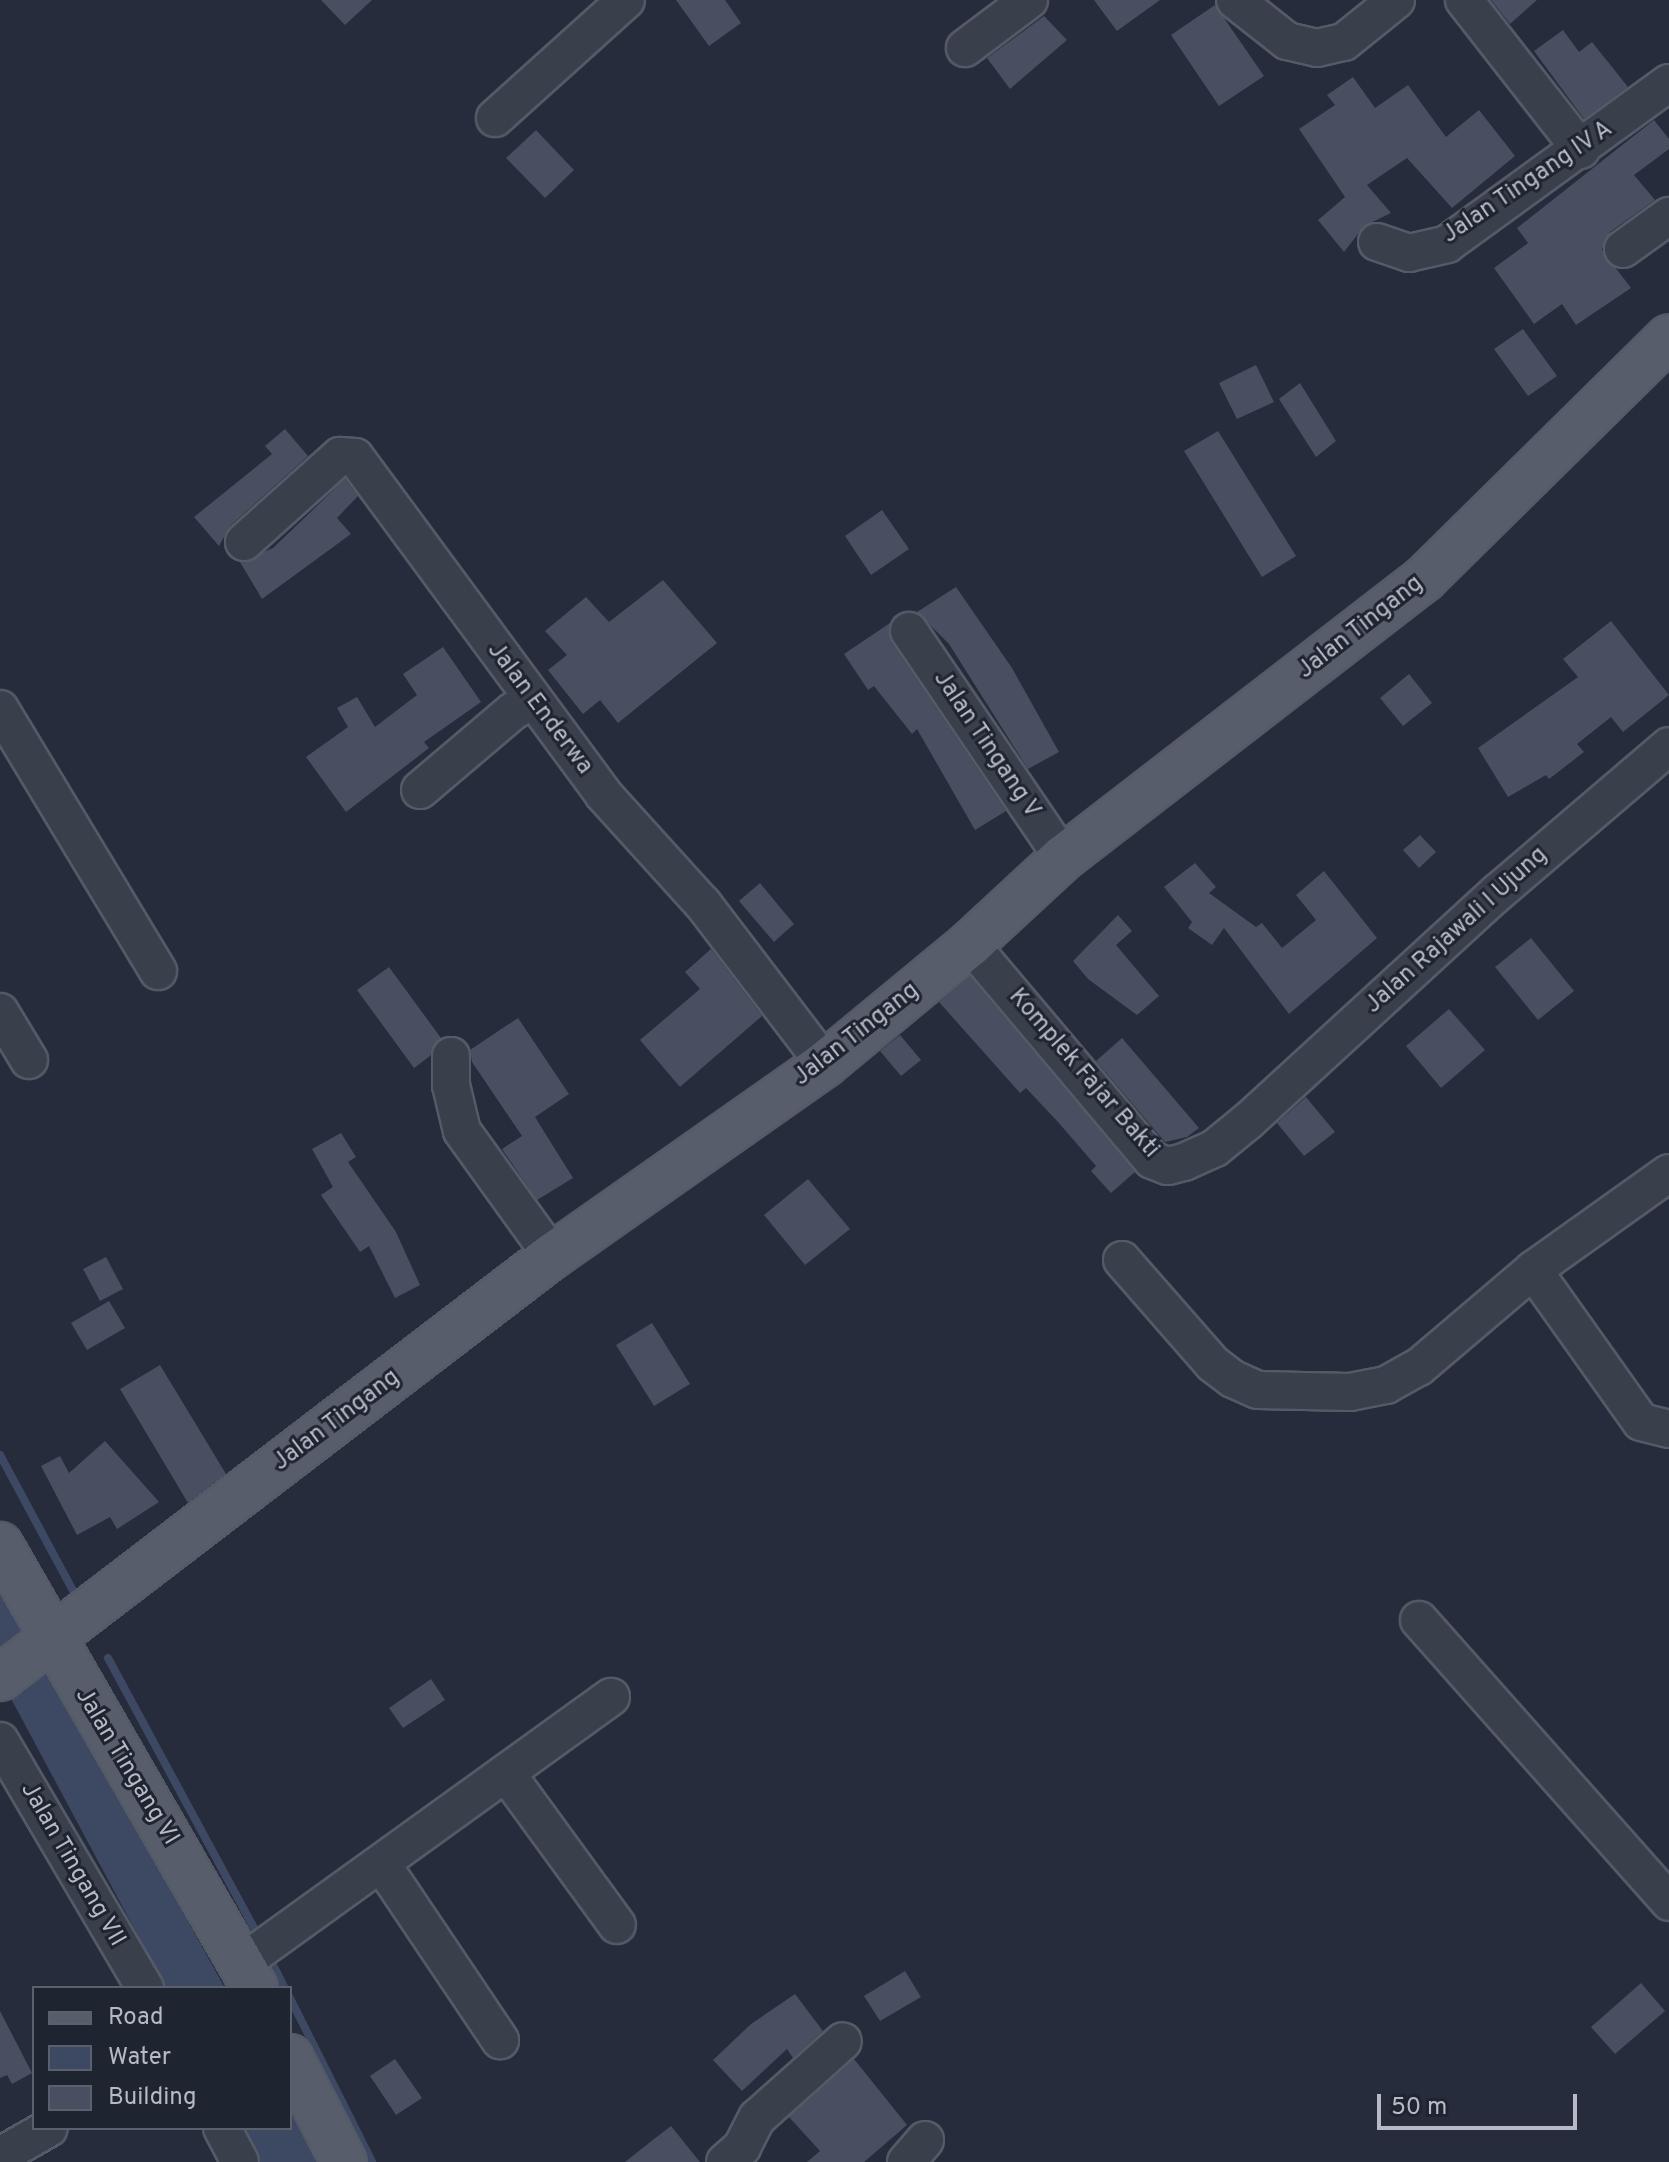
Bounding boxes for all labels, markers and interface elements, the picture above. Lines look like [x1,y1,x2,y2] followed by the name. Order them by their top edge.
[1436,115,1620,251] street label: Jalan Tingang IV A
[1292,570,1430,686] street label: Jalan Tingang
[480,637,598,781] street label: Jalan Enderwa
[926,665,1046,825] street label: Jalan Tingang V
[1360,842,1554,1020] street label: Jalan Rajawali I Ujung
[788,977,926,1093] street label: Jalan Tingang
[1002,983,1164,1165] street label: Komplek Fajar Bakti
[268,1364,406,1478] street label: Jalan Tingang
[67,1682,185,1852] street label: Jalan Tingang VI
[13,1777,131,1953] street label: Jalan Tingang VII
[32,1986,292,2130] legend
[108,2003,164,2033] text: Road
[108,2043,171,2073] text: Water
[1381,2078,1581,2128] scale bar
[108,2083,197,2113] text: Building
[1391,2093,1447,2123] text: 50 m

